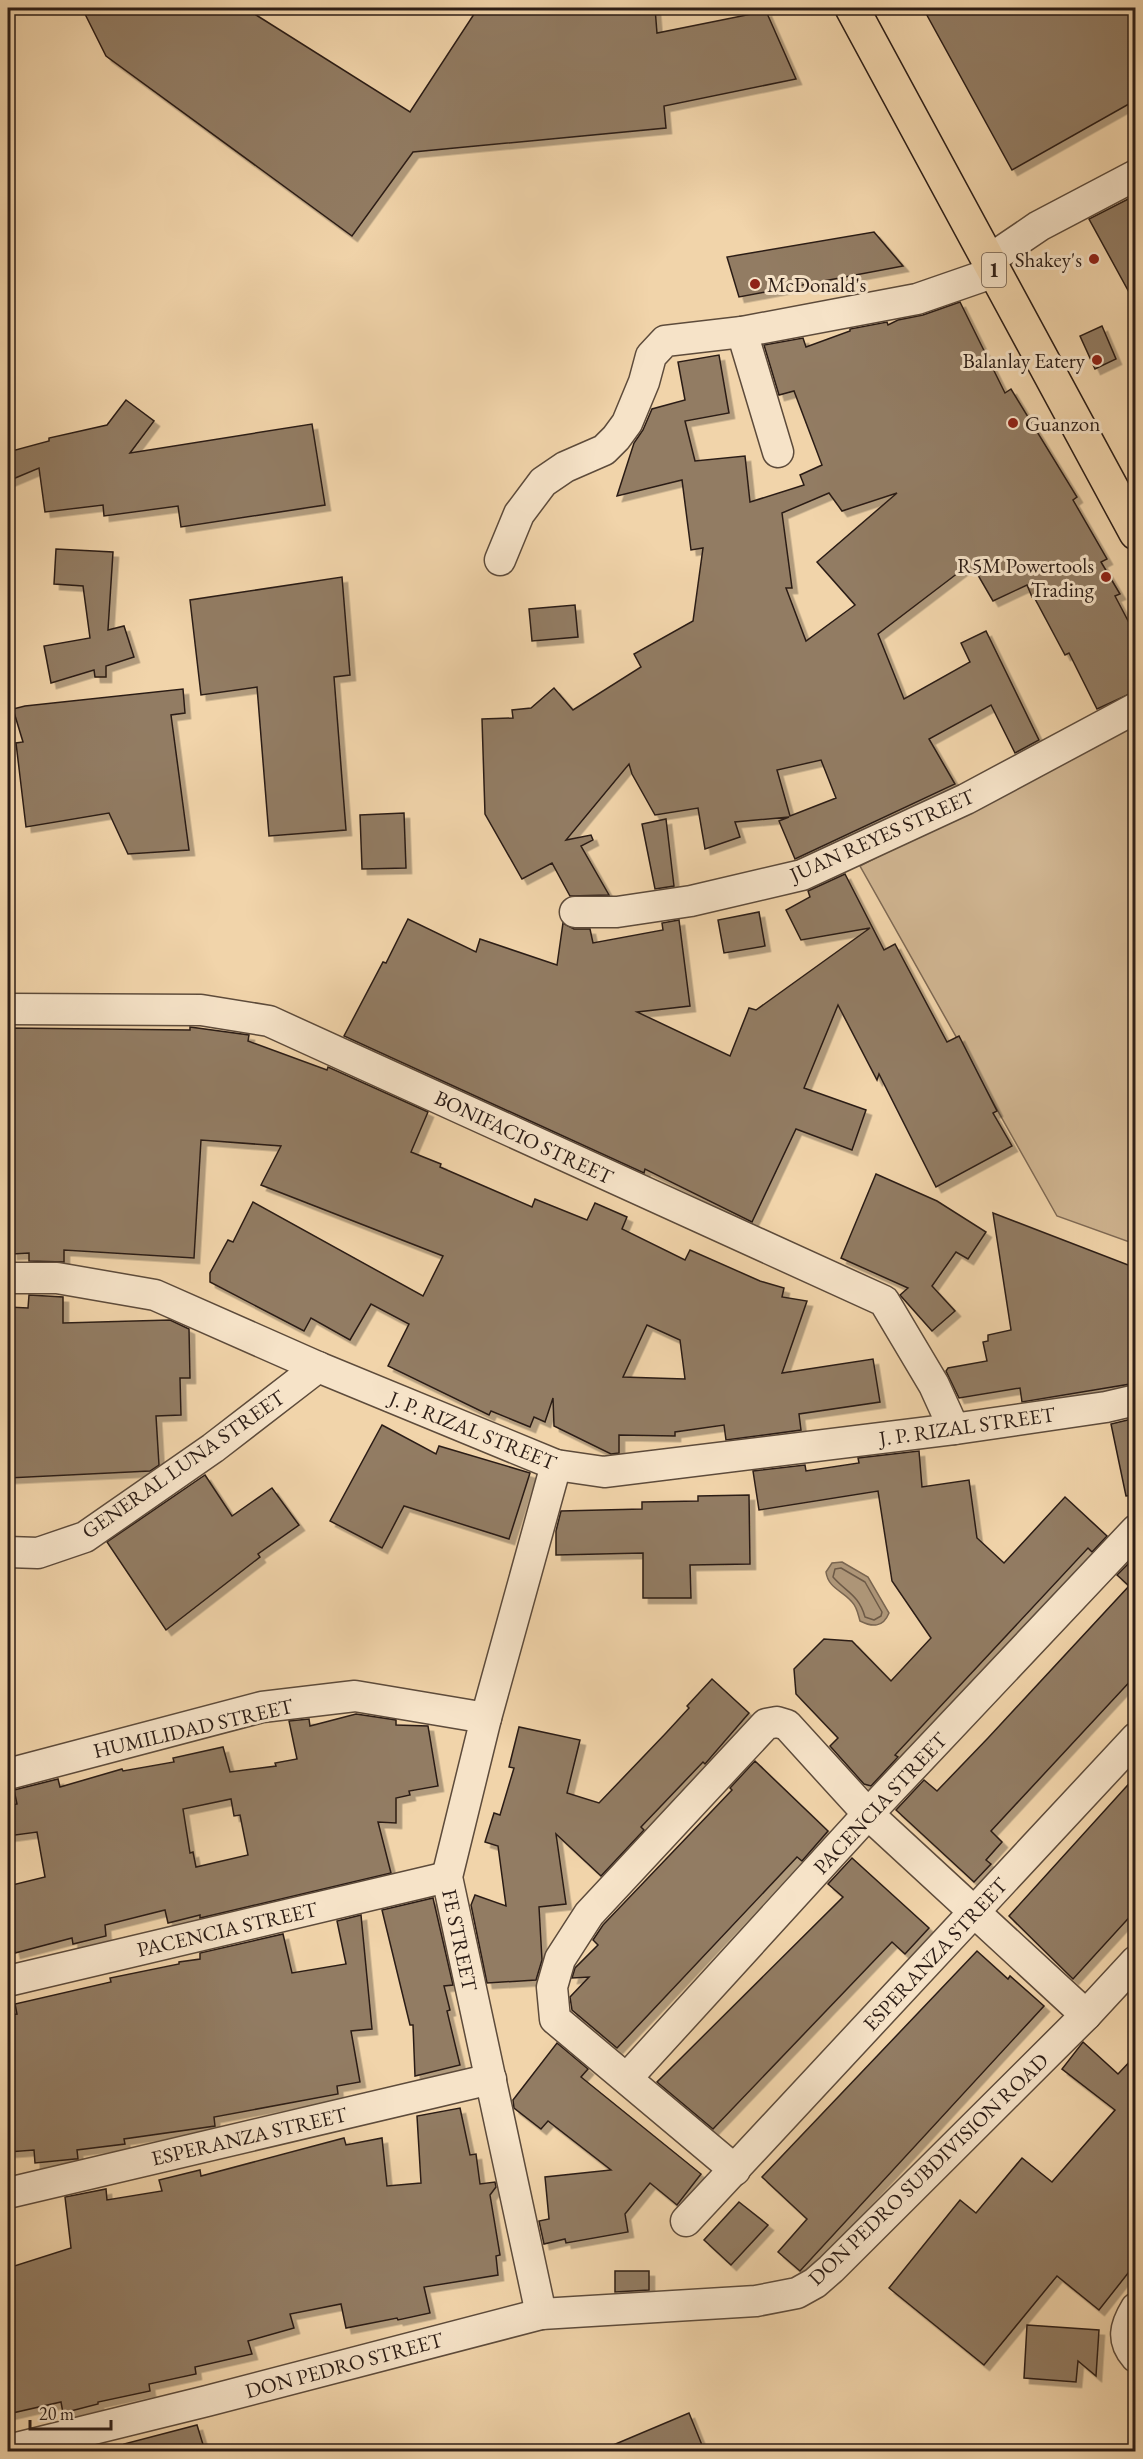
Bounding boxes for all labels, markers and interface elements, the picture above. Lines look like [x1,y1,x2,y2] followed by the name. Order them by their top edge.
[1015,246,1082,273] place label: Shakey's
[1087,252,1101,266] marker: Shakey's
[982,253,1006,287] road number: 1
[767,271,867,298] place label: McDonald's
[748,277,762,291] marker: McDonald's
[962,347,1086,374] place label: Balanlay Eatery
[1090,353,1104,367] marker: Balanlay Eatery
[1025,410,1100,437] place label: Guanzon
[1006,416,1020,430] marker: Guanzon
[957,552,1095,603] place label: R5M Powertools Trading
[1099,570,1113,584] marker: R5M Powertools Trading
[784,782,979,889] street label: JUAN REYES STREET
[430,1084,618,1191] street label: BONIFACIO STREET
[76,1383,291,1545] street label: GENERAL LUNA STREET
[384,1383,561,1476] street label: J. P. RIZAL STREET
[875,1400,1058,1452] street label: J. P. RIZAL STREET
[90,1692,296,1764] street label: HUMILIDAD STREET
[807,1726,953,1880] street label: PACENCIA STREET
[857,1871,1014,2036] street label: ESPERANZA STREET
[436,1887,484,1994] street label: FE STREET
[134,1895,321,1963] street label: PACENCIA STREET
[802,2047,1054,2291] street label: DON PEDRO SUBDIVISION ROAD
[149,2100,350,2172] street label: ESPERANZA STREET
[242,2325,447,2404] street label: DON PEDRO STREET
[30,2393,111,2431] scale bar
[39,2402,74,2425] text: 20 m

